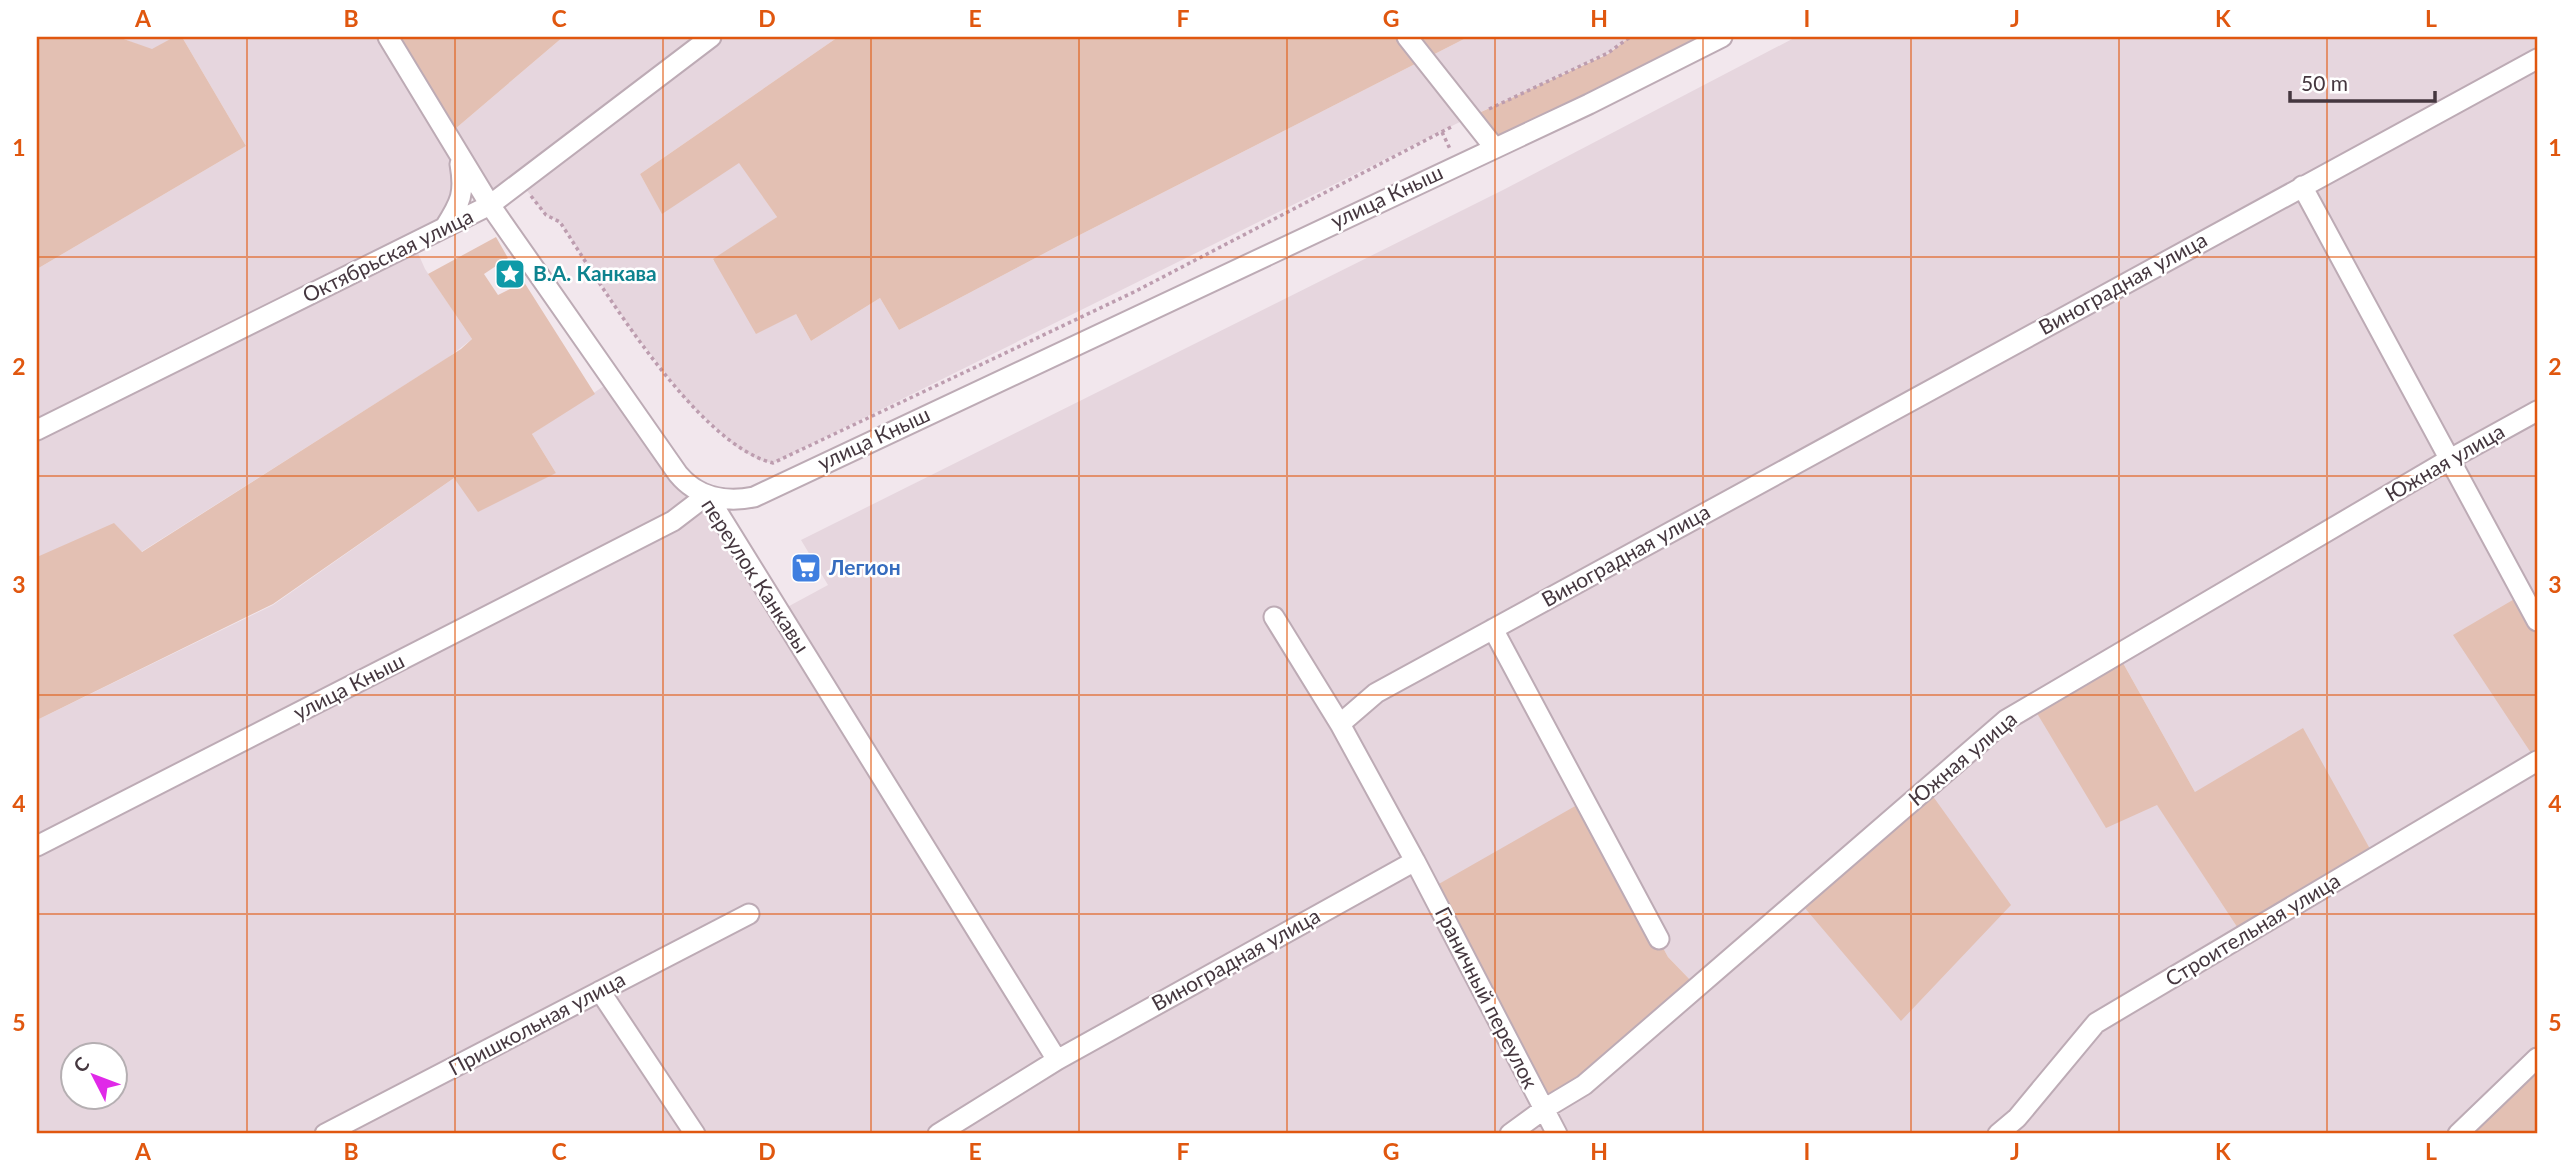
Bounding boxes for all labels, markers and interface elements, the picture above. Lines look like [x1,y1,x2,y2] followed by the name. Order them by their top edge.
[134,4,152,32] text: A
[343,4,359,32] text: B
[551,4,567,32] text: C
[758,4,776,32] text: D
[968,4,982,32] text: E
[1176,4,1190,32] text: F
[1383,4,1399,32] text: G
[1590,4,1608,32] text: H
[1804,4,1810,32] text: I
[2010,4,2020,32] text: J
[2215,4,2231,32] text: K
[2425,4,2437,32] text: L
[2290,60,2436,104] scale bar
[2301,70,2348,95] text: 50 m
[12,133,26,161] text: 1
[2548,133,2562,161] text: 1
[1326,159,1446,233] street label: улица Кныш
[298,203,477,307] street label: Октябрьская улица
[2034,226,2211,339] street label: Виноградная улица
[493,257,527,291] place icon: В.А. Канкава
[533,260,657,285] place label: В.А. Канкава
[12,352,26,380] text: 2
[2548,352,2562,380] text: 2
[813,401,933,475] street label: улица Кныш
[2380,418,2508,506] street label: Южная улица
[697,493,815,657] street label: переулок Канкавы
[1537,498,1714,611] street label: Виноградная улица
[789,551,823,585] supermarket icon: Легион
[828,554,901,579] place label: Легион
[12,570,26,598] text: 3
[2548,570,2562,598] text: 3
[289,647,408,724] street label: улица Кныш
[1903,705,2021,810] street label: Южная улица
[12,789,26,817] text: 4
[2548,789,2562,817] text: 4
[2161,867,2344,991] street label: Строительная улица
[1147,902,1324,1015] street label: Виноградная улица
[1431,902,1544,1092] street label: Граничный переулок
[444,966,629,1080] street label: Пришкольная улица
[12,1008,26,1036] text: 5
[2548,1008,2562,1036] text: 5
[60,1042,130,1112] north arrow
[68,1052,94,1077] text: С
[134,1137,152,1165] text: A
[343,1137,359,1165] text: B
[551,1137,567,1165] text: C
[758,1137,776,1165] text: D
[968,1137,982,1165] text: E
[1176,1137,1190,1165] text: F
[1383,1137,1399,1165] text: G
[1590,1137,1608,1165] text: H
[1804,1137,1810,1165] text: I
[2010,1137,2020,1165] text: J
[2215,1137,2231,1165] text: K
[2425,1137,2437,1165] text: L

